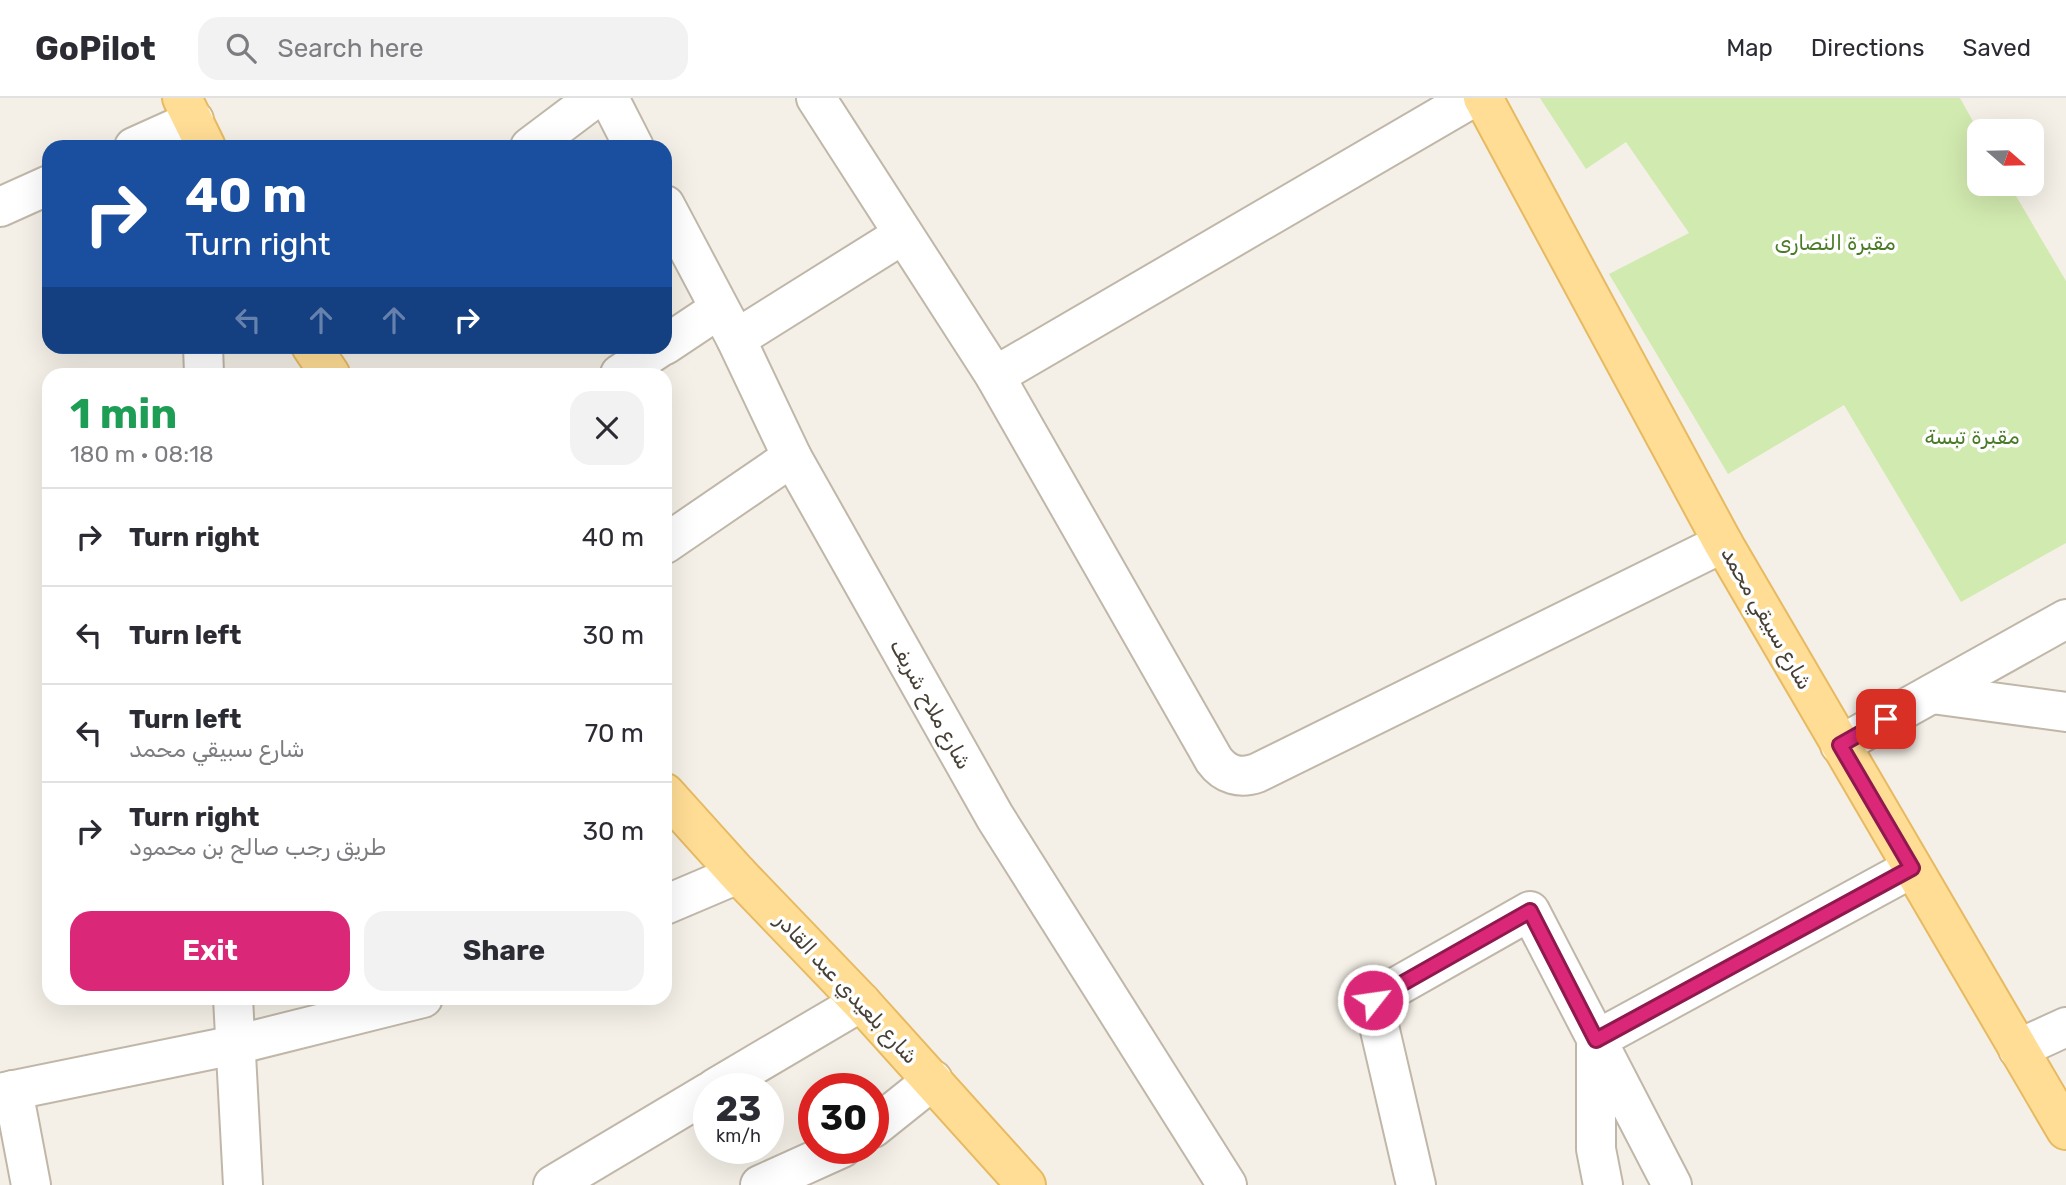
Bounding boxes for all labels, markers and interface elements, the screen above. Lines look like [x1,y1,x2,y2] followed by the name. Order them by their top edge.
[198,17,688,80] search box
[35,29,156,68] text: GoPilot
[222,29,260,67] icon: search
[278,33,423,64] text: Search here
[1726,34,1773,62] text: Map
[1811,34,1924,62] text: Directions
[1962,34,2031,62] text: Saved
[1967,119,2044,196] north arrow
[1967,119,2044,196] map controls
[185,166,307,224] text: 40 m
[70,168,161,259] icon: right
[185,225,330,263] text: Turn right
[1774,230,1896,255] park label: مقبرة النصارى
[229,301,267,339] icon: left
[302,301,340,339] icon: ahead
[375,301,413,339] icon: ahead
[448,301,486,339] icon: right
[70,389,177,439] text: 1 min
[570,391,644,465] button: close
[1924,424,2020,449] park label: مقبرة تبسة
[70,440,214,468] text: 180 m · 08:18
[70,518,108,556] icon: right
[129,522,259,553] text: Turn right
[582,522,644,553] text: 40 m
[1713,542,1818,696] street label: شارع سبيقي محمد
[70,616,108,654] icon: left
[129,620,241,651] text: Turn left
[582,620,644,651] text: 30 m
[883,635,977,774] street label: شارع ملاح شريف
[1856,689,1916,749] pin
[1867,700,1905,738] icon: arrive
[129,704,241,735] text: Turn left
[70,714,108,752] icon: left
[585,718,644,749] text: 70 m
[129,735,305,763] text: شارع سبيقي محمد
[129,802,259,833] text: Turn right
[70,812,108,850] icon: right
[582,816,644,847] text: 30 m
[129,833,386,861] text: طريق رجب صالح بن محمود
[768,906,923,1070] street label: شارع بلعيدي عبد القادر
[70,911,350,991] button: Exit
[364,911,644,991] button: Share
[1336,963,1410,1037] position arrow
[798,1073,889,1164] speed limit sign: 30
[716,1088,761,1130] text: 23
[716,1125,761,1147] text: km/h

